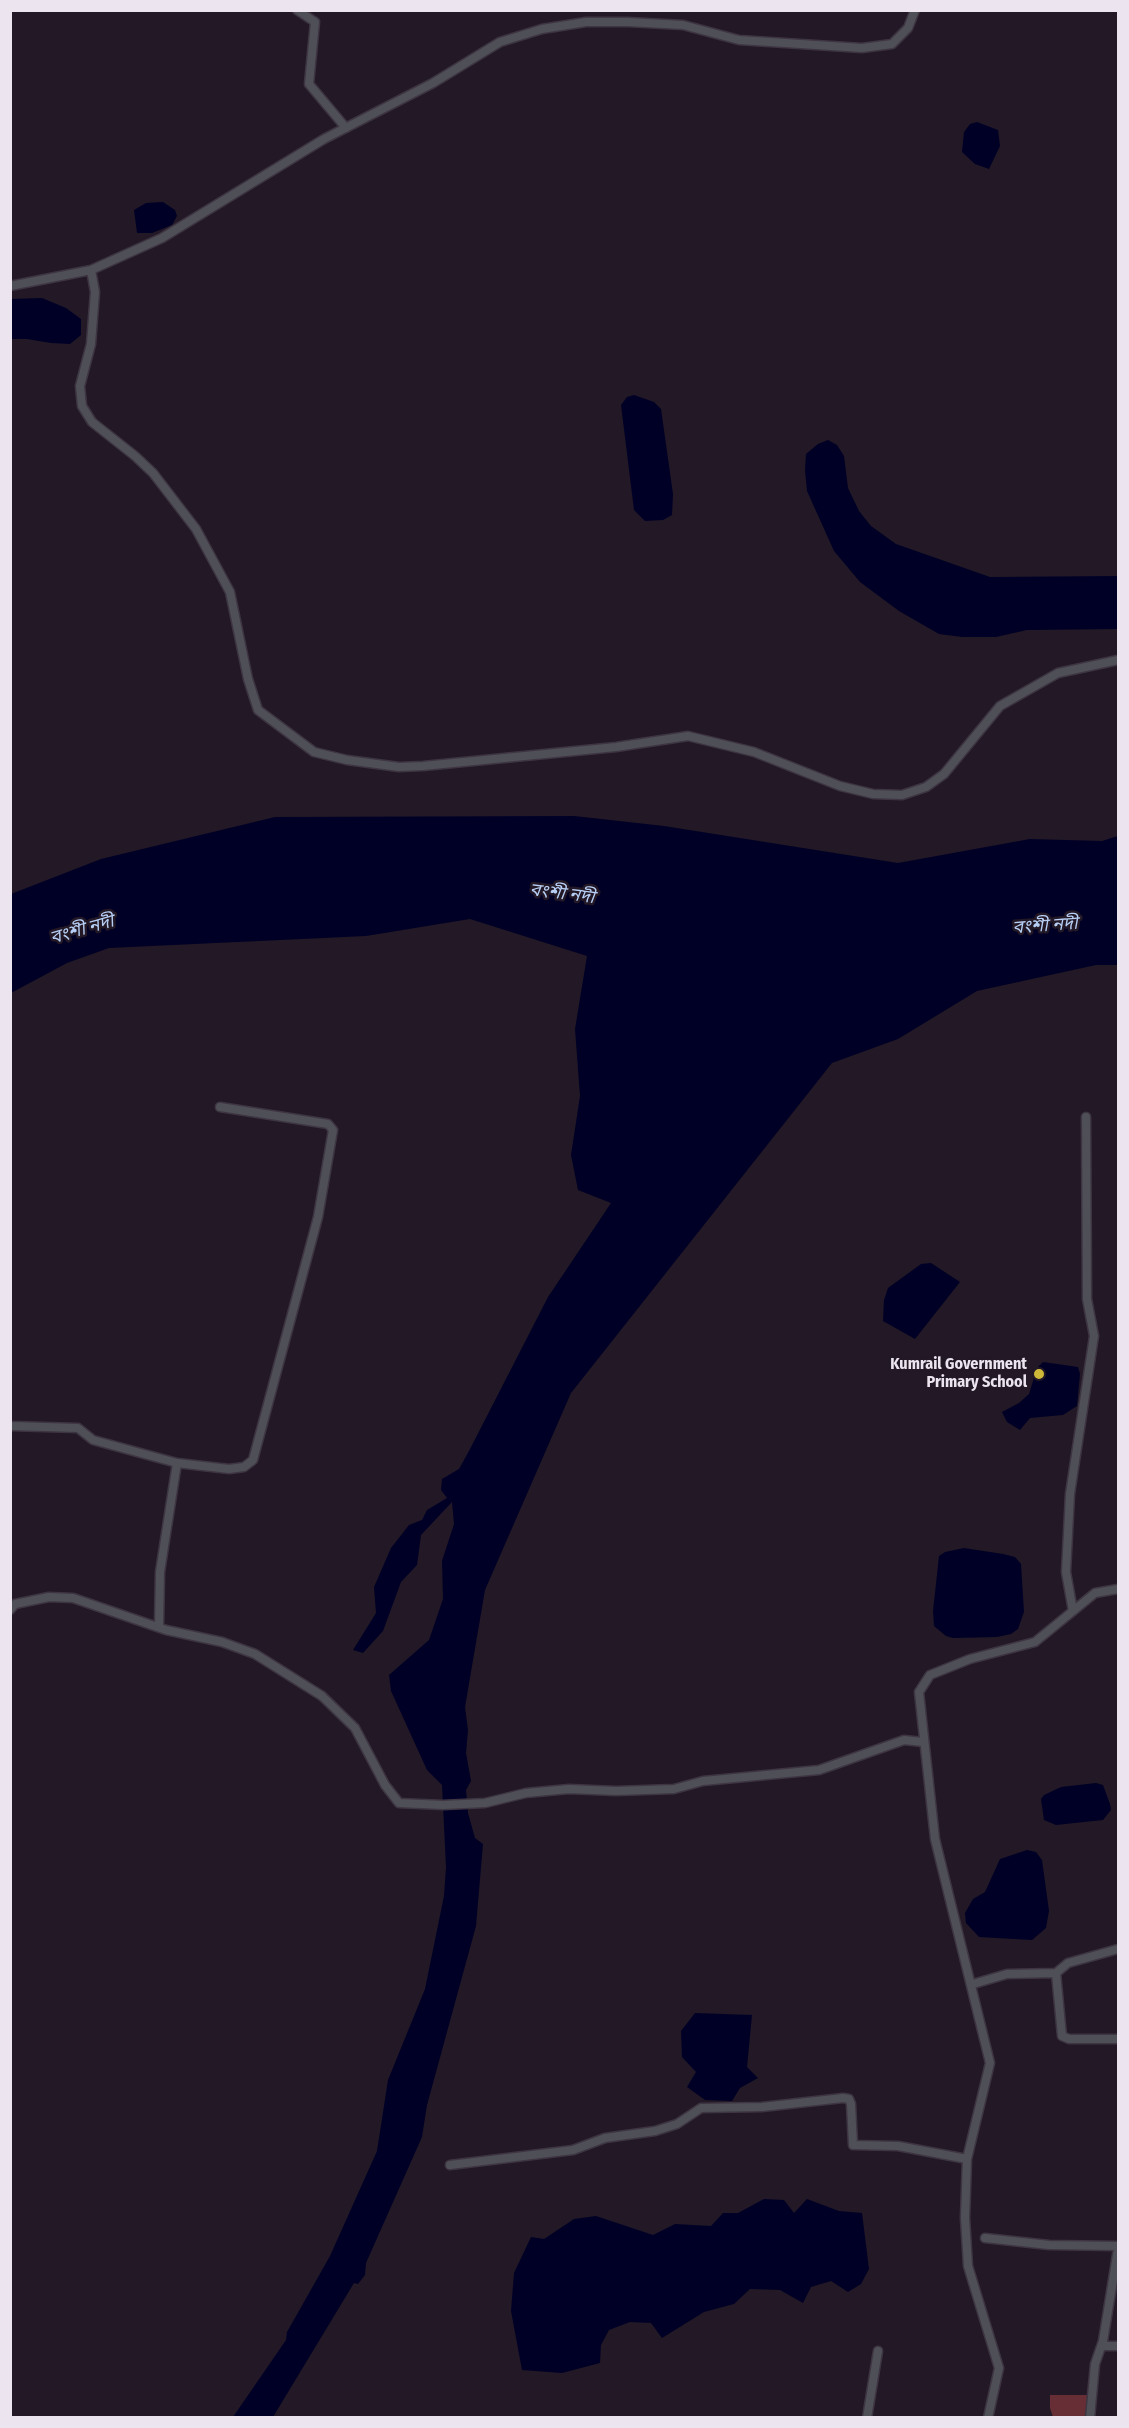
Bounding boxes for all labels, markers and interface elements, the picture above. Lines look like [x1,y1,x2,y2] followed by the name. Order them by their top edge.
[528,879,596,909] water label: বংশী নদী
[48,911,116,949] water label: বংশী নদী
[1012,913,1078,939] water label: বংশী নদী
[890,1355,1027,1393] place label: Kumrail Government Primary School
[1032,1367,1046,1381] marker: Kumrail Government Primary School

